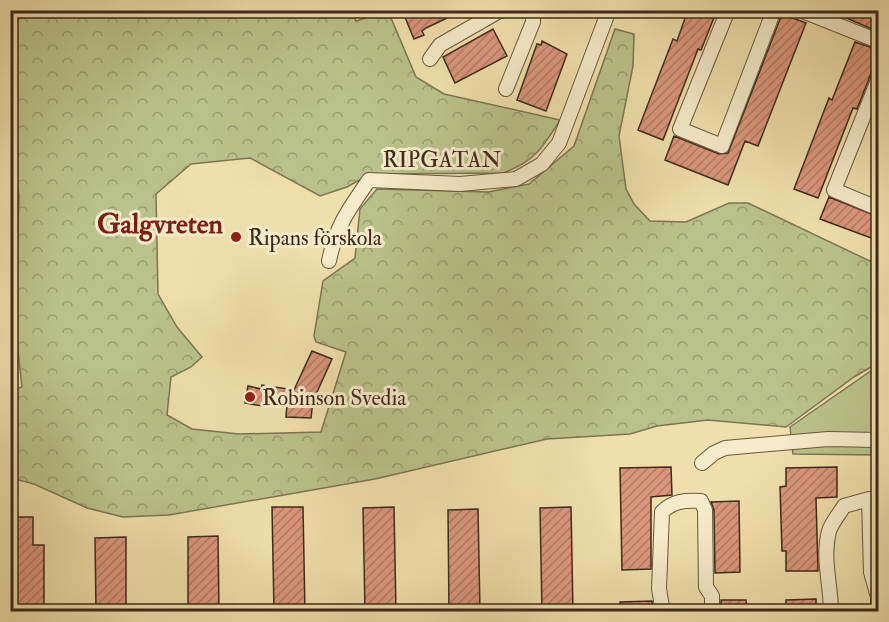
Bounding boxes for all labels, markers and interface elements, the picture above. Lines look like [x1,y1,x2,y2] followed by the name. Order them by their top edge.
[383,146,502,174] street label: RIPGATAN
[97,207,223,242] district label: Galgvreten
[248,224,383,253] place label: Ripans förskola
[229,230,243,244] marker: Ripans förskola
[262,384,407,412] place label: Robinson Svedia
[243,390,257,404] marker: Robinson Svedia

